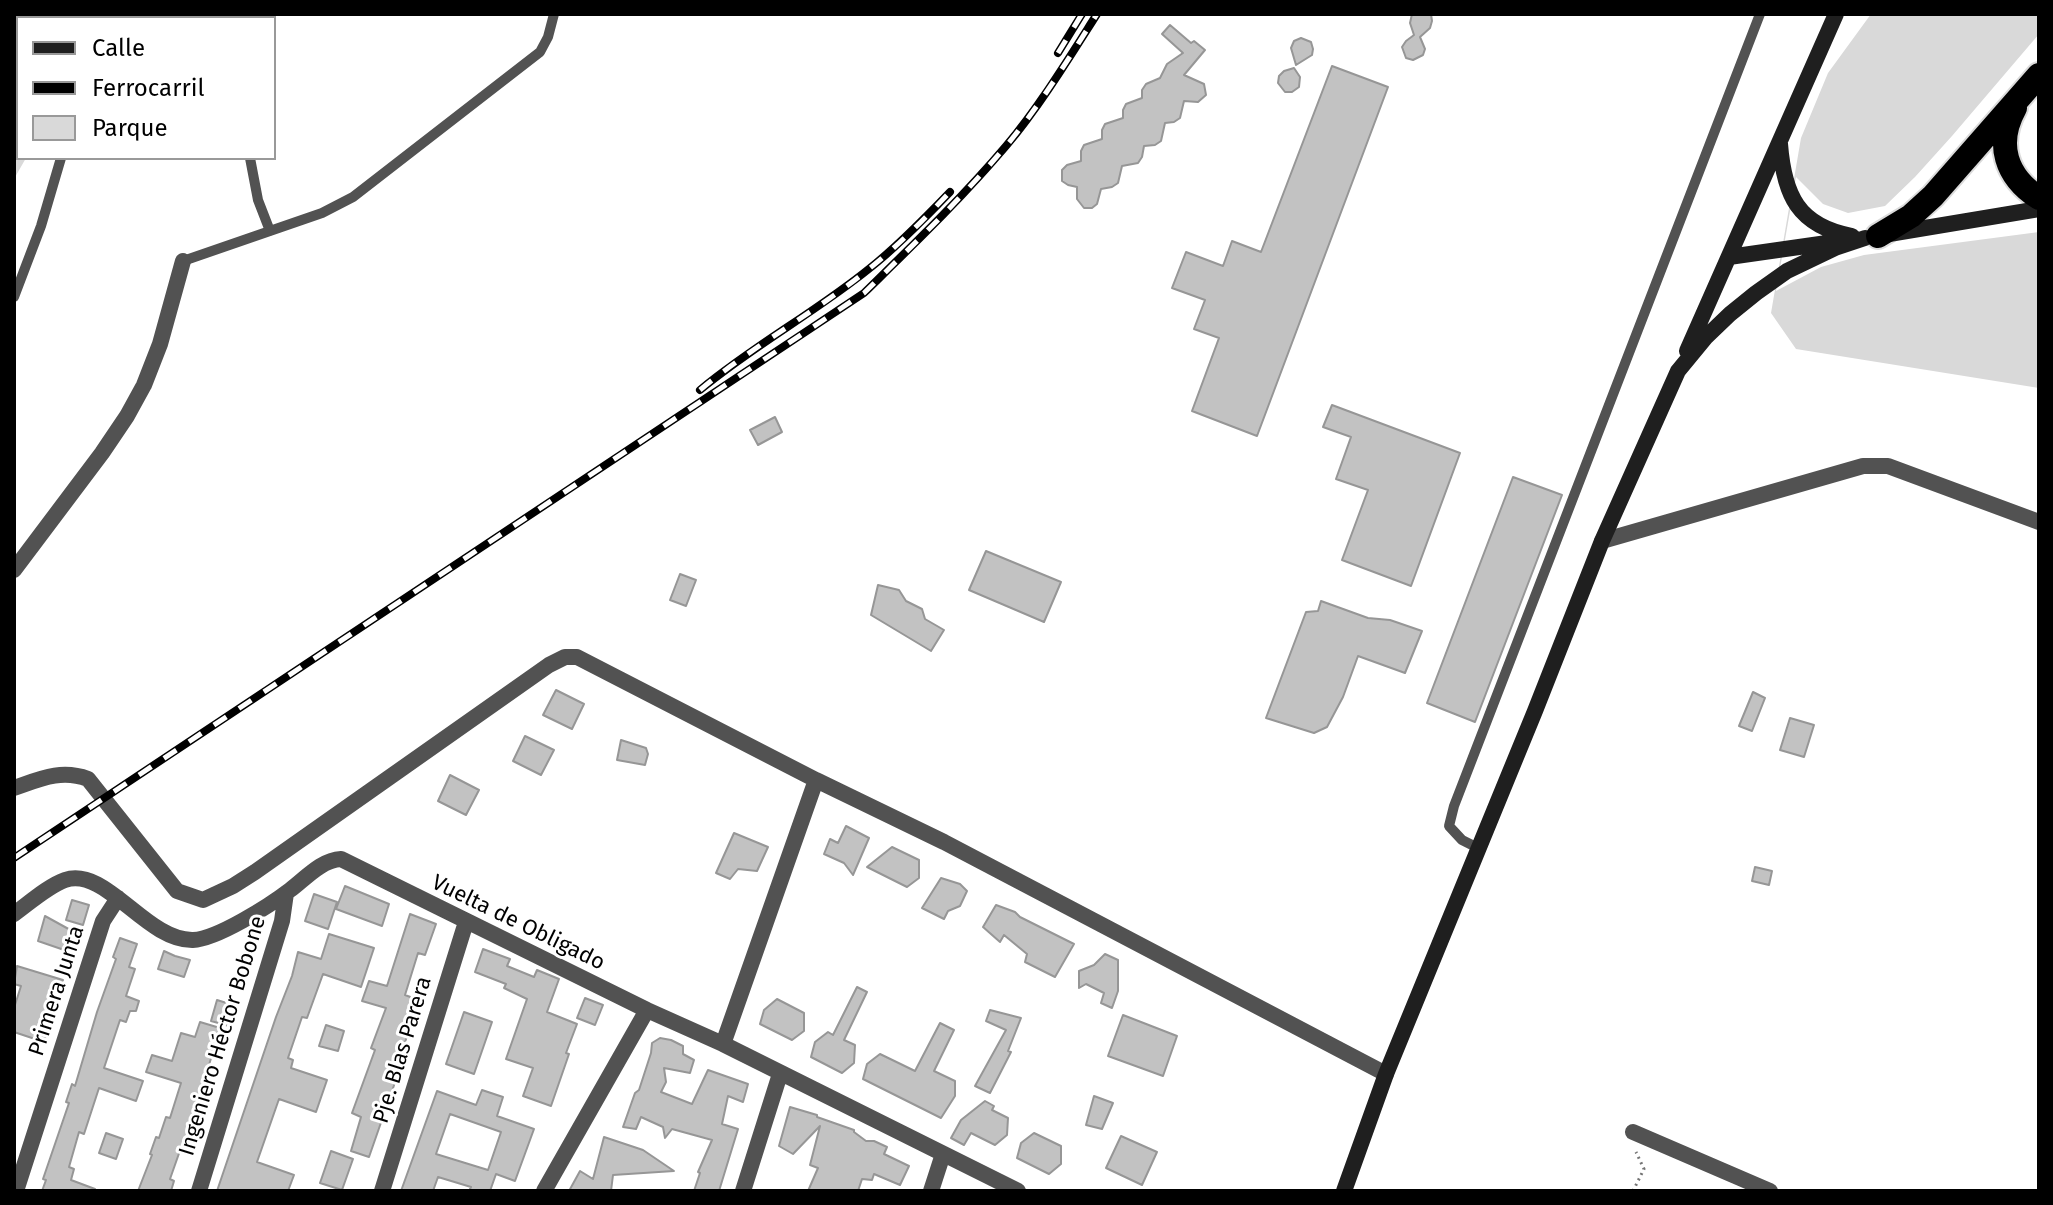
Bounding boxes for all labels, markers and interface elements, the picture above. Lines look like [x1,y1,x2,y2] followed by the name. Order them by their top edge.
[16,16,276,160] legend
[92,34,145,62] text: Calle
[92,74,204,102] text: Ferrocarril
[92,114,168,142] text: Parque
[427,870,609,976] street label: Vuelta de Obligado
[174,913,272,1159] street label: Ingeniero Héctor Bobone
[24,922,90,1060] street label: Primera Junta
[368,973,438,1127] street label: Pje. Blas Parera

